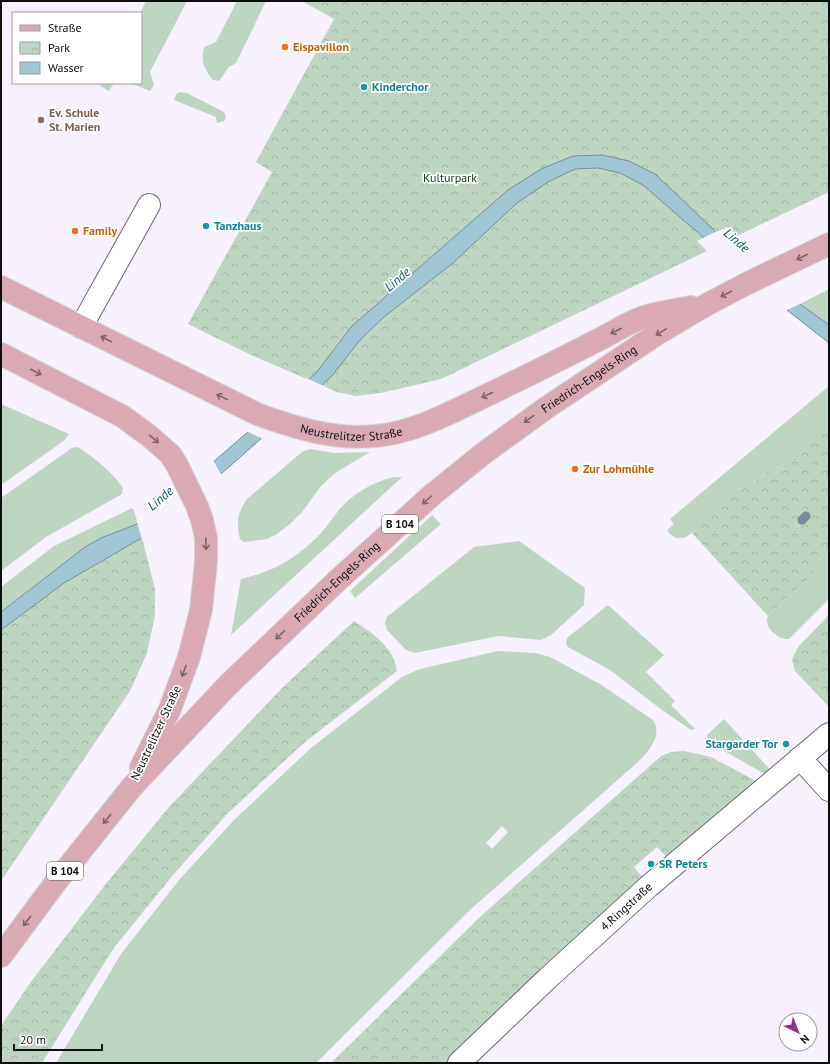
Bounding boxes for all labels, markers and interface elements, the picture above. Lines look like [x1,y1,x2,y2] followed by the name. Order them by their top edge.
[12,12,142,84] legend
[48,20,82,35] text: Straße
[293,39,349,54] place label: Eispavillon
[48,40,70,55] text: Park
[280,42,290,52] marker: Eispavillon
[48,60,84,75] text: Wasser
[372,79,429,94] place label: Kinderchor
[359,82,369,92] marker: Kinderchor
[49,105,100,134] place label: Ev. Schule St. Marien
[36,115,46,125] marker: Ev. Schule St. Marien
[423,170,477,185] park label: Kulturpark
[214,218,262,233] place label: Tanzhaus
[201,221,211,231] marker: Tanzhaus
[83,223,117,238] place label: Family
[720,224,753,256] water label: Linde
[70,226,80,236] marker: Family
[797,253,809,261] one-way arrow
[381,263,414,295] water label: Linde
[720,291,732,298] one-way arrow
[610,328,622,335] one-way arrow
[655,328,667,336] one-way arrow
[100,335,112,342] one-way arrow
[538,342,639,416] street label: Friedrich-Engels-Ring
[29,369,41,376] one-way arrow
[481,392,493,399] one-way arrow
[216,393,228,400] one-way arrow
[524,415,535,424] one-way arrow
[299,420,404,444] street label: Neustrelitzer Straße
[149,435,159,444] one-way arrow
[583,461,654,476] place label: Zur Lohmühle
[570,464,580,474] marker: Zur Lohmühle
[144,482,177,514] water label: Linde
[422,495,433,504] one-way arrow
[382,515,418,533] road number: B 104
[202,537,210,550] one-way arrow
[291,538,383,625] street label: Friedrich-Engels-Ring
[275,630,285,640] one-way arrow
[179,665,187,677] one-way arrow
[127,683,184,783] street label: Neustrelitzer Straße
[705,736,779,751] place label: Stargarder Tor
[781,739,791,749] marker: Stargarder Tor
[102,813,111,824] one-way arrow
[659,856,708,871] place label: SR Peters
[646,859,656,869] marker: SR Peters
[47,862,83,880] road number: B 104
[597,879,655,934] street label: 4.Ringstraße
[23,915,31,926] one-way arrow
[778,1012,818,1052] north arrow
[14,1026,102,1052] scale bar
[20,1032,46,1047] text: 20 m
[797,1032,812,1047] text: N

